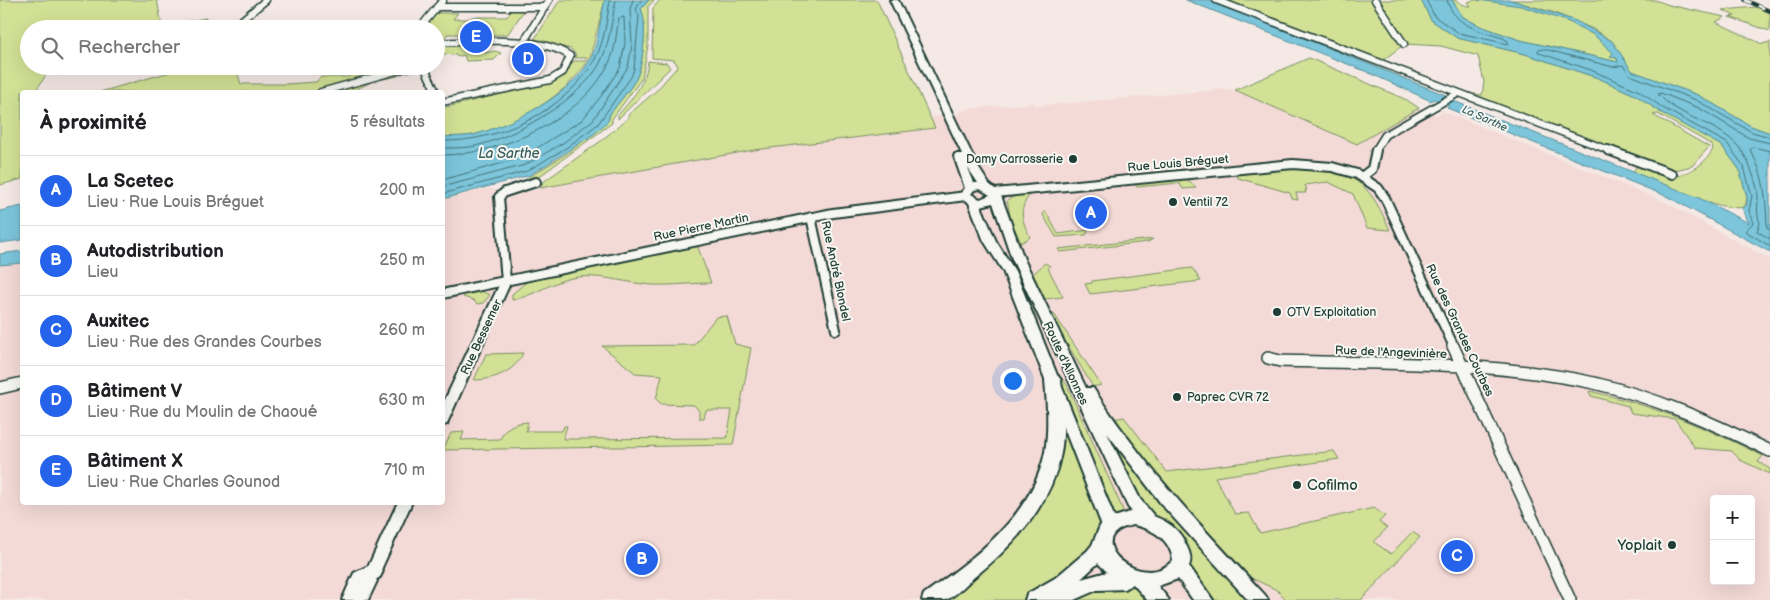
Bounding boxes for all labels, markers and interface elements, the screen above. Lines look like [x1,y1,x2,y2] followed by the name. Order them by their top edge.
[460,18,492,56] pin: E
[20,20,445,75] search box
[38,34,66,62] icon: search
[78,36,180,59] text: Rechercher
[512,40,544,78] pin: D
[1460,103,1510,134] water label: La Sarthe
[40,110,147,135] text: À proximité
[350,113,425,132] text: 5 résultats
[478,145,540,162] water label: La Sarthe
[966,152,1063,167] place label: Damy Carrosserie
[1127,152,1230,175] street label: Rue Louis Bréguet
[1067,153,1079,165] marker: Damy Carrosserie
[87,170,174,193] text: La Scetec
[51,181,61,200] text: A
[379,181,425,200] text: 200 m
[87,193,264,212] text: Lieu · Rue Louis Bréguet
[1075,194,1107,232] pin: A
[1183,195,1228,210] place label: Ventil 72
[1167,196,1179,208] marker: Ventil 72
[652,210,750,245] street label: Rue Pierre Martin
[818,220,853,323] street label: Rue André Blondel
[87,240,224,263] text: Autodistribution
[50,251,62,270] text: B
[379,251,425,270] text: 250 m
[1422,261,1497,399] street label: Rue des Grandes Courbes
[87,263,118,282] text: Lieu
[457,297,506,377] street label: Rue Bessemer
[1287,305,1377,320] place label: OTV Exploitation
[1271,306,1283,318] marker: OTV Exploitation
[87,310,149,333] text: Auxitec
[1040,319,1091,407] street label: Route d'Allonnes
[50,321,62,340] text: C
[379,321,425,340] text: 260 m
[87,333,322,352] text: Lieu · Rue des Grandes Courbes
[1335,343,1447,362] street label: Rue de l'Angevinière
[1000,368,1026,394] your location
[87,380,182,403] text: Bâtiment V
[1187,390,1269,405] place label: Paprec CVR 72
[50,391,62,410] text: D
[378,391,425,410] text: 630 m
[1171,391,1183,403] marker: Paprec CVR 72
[87,403,317,422] text: Lieu · Rue du Moulin de Chaoué
[87,450,183,473] text: Bâtiment X
[51,461,61,480] text: E
[384,461,425,480] text: 710 m
[87,473,280,492] text: Lieu · Rue Charles Gounod
[1307,476,1358,495] place label: Cofilmo
[1291,479,1303,491] marker: Cofilmo
[1710,495,1755,585] map controls
[1710,495,1755,540] button: +
[1616,536,1662,555] place label: Yoplait
[1441,537,1473,575] pin: C
[1666,539,1678,551] marker: Yoplait
[626,540,658,578] pin: B
[1710,540,1755,585] button: −

